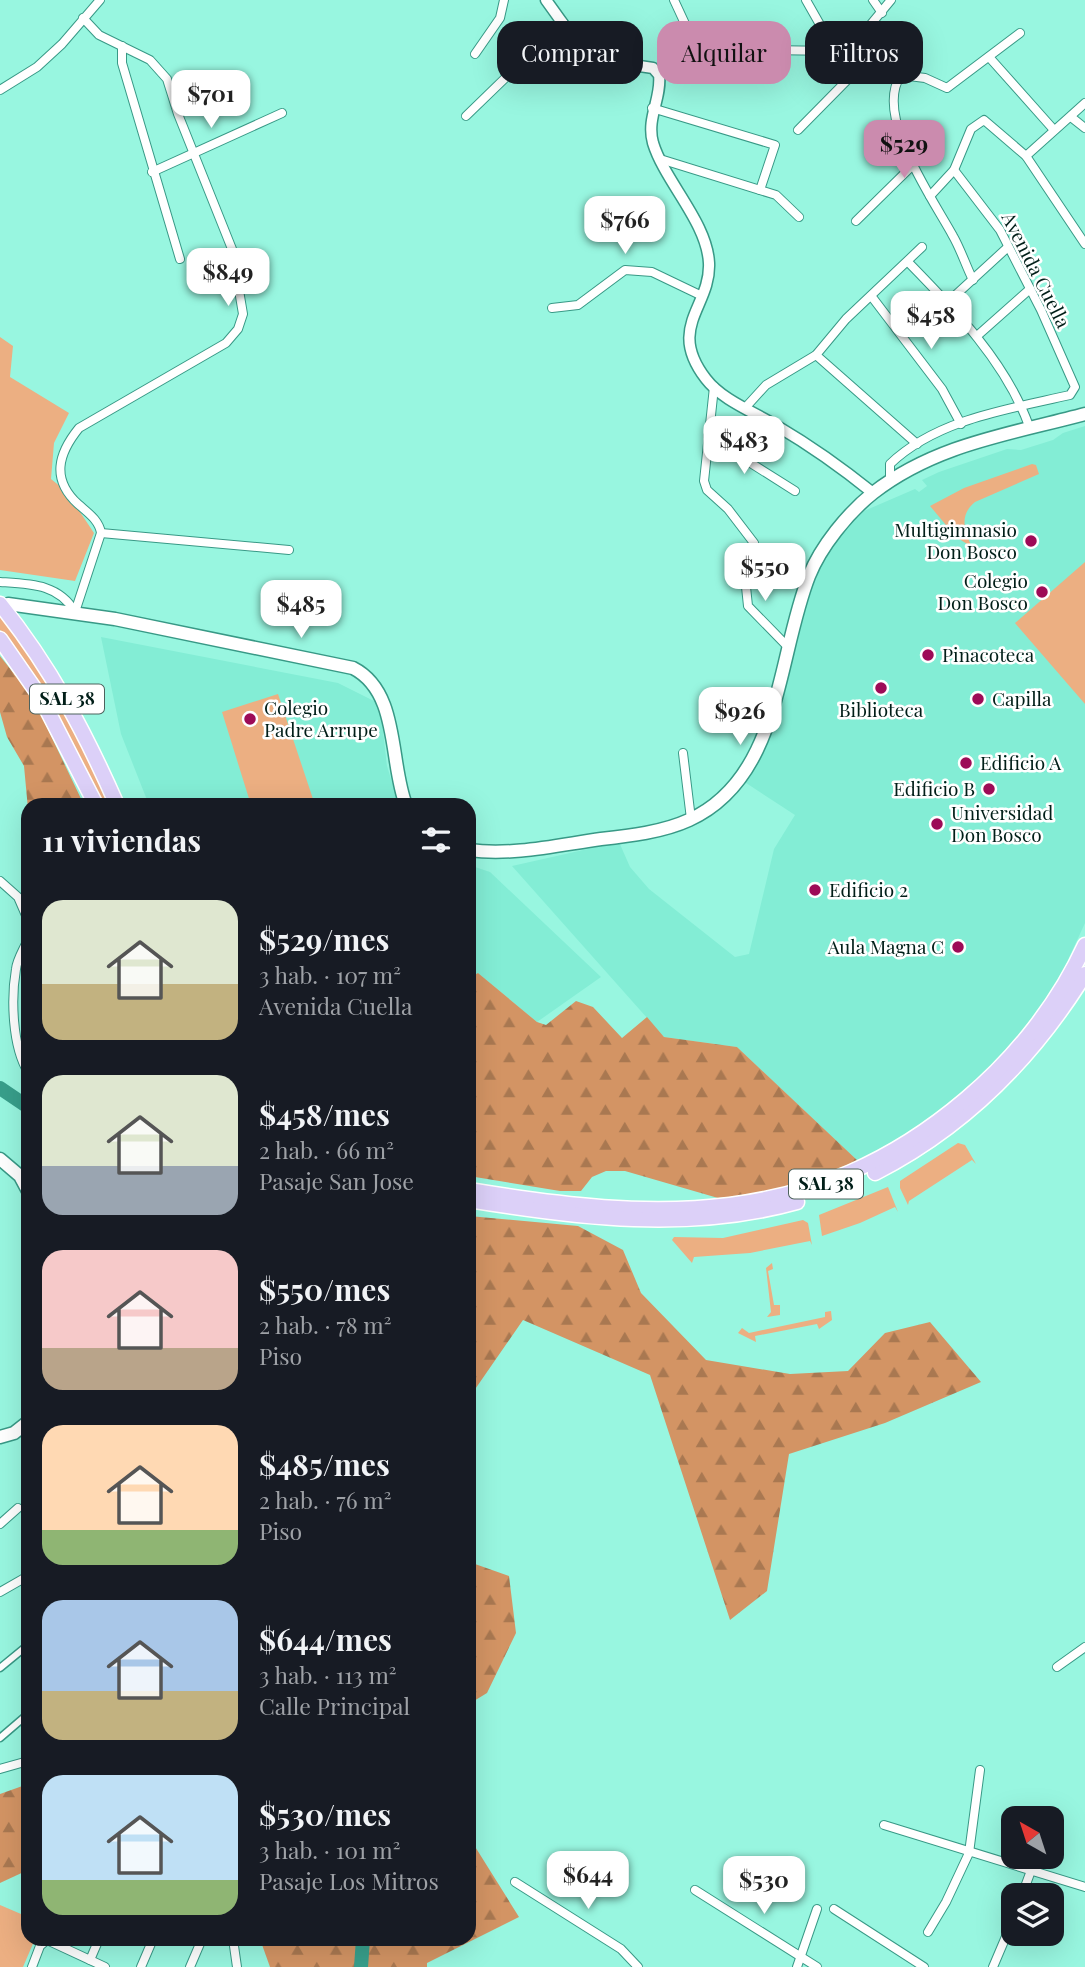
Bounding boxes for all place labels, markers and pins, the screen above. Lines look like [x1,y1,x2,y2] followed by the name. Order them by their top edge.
[170,71,252,130] pin: $701
[863,120,945,180] pin: $529
[584,196,666,256] pin: $766
[187,248,269,308] pin: $849
[890,292,972,351] pin: $458
[703,416,785,476] pin: $483
[894,516,1017,564] place label: Multigimnasio Don Bosco
[1023,533,1039,549] marker: Multigimnasio Don Bosco
[724,544,806,603] pin: $550
[937,567,1028,615] place label: Colegio Don Bosco
[260,580,342,640] pin: $485
[1034,584,1050,600] marker: Colegio Don Bosco
[942,641,1035,667] place label: Pinacoteca
[920,647,936,663] marker: Pinacoteca
[873,680,889,696] marker: Biblioteca
[992,685,1052,711] place label: Capilla
[699,688,781,747] pin: $926
[970,691,986,707] marker: Capilla
[264,694,378,742] place label: Colegio Padre Arrupe
[839,696,924,722] place label: Biblioteca
[242,711,258,727] marker: Colegio Padre Arrupe
[980,749,1062,775] place label: Edificio A
[958,755,974,771] marker: Edificio A
[893,775,975,801] place label: Edificio B
[981,781,997,797] marker: Edificio B
[951,799,1053,847] place label: Universidad Don Bosco
[929,816,945,832] marker: Universidad Don Bosco
[829,876,908,902] place label: Edificio 2
[807,882,823,898] marker: Edificio 2
[827,933,944,959] place label: Aula Magna C
[950,939,966,955] marker: Aula Magna C
[547,1852,629,1911] pin: $644
[723,1856,805,1916] pin: $530

